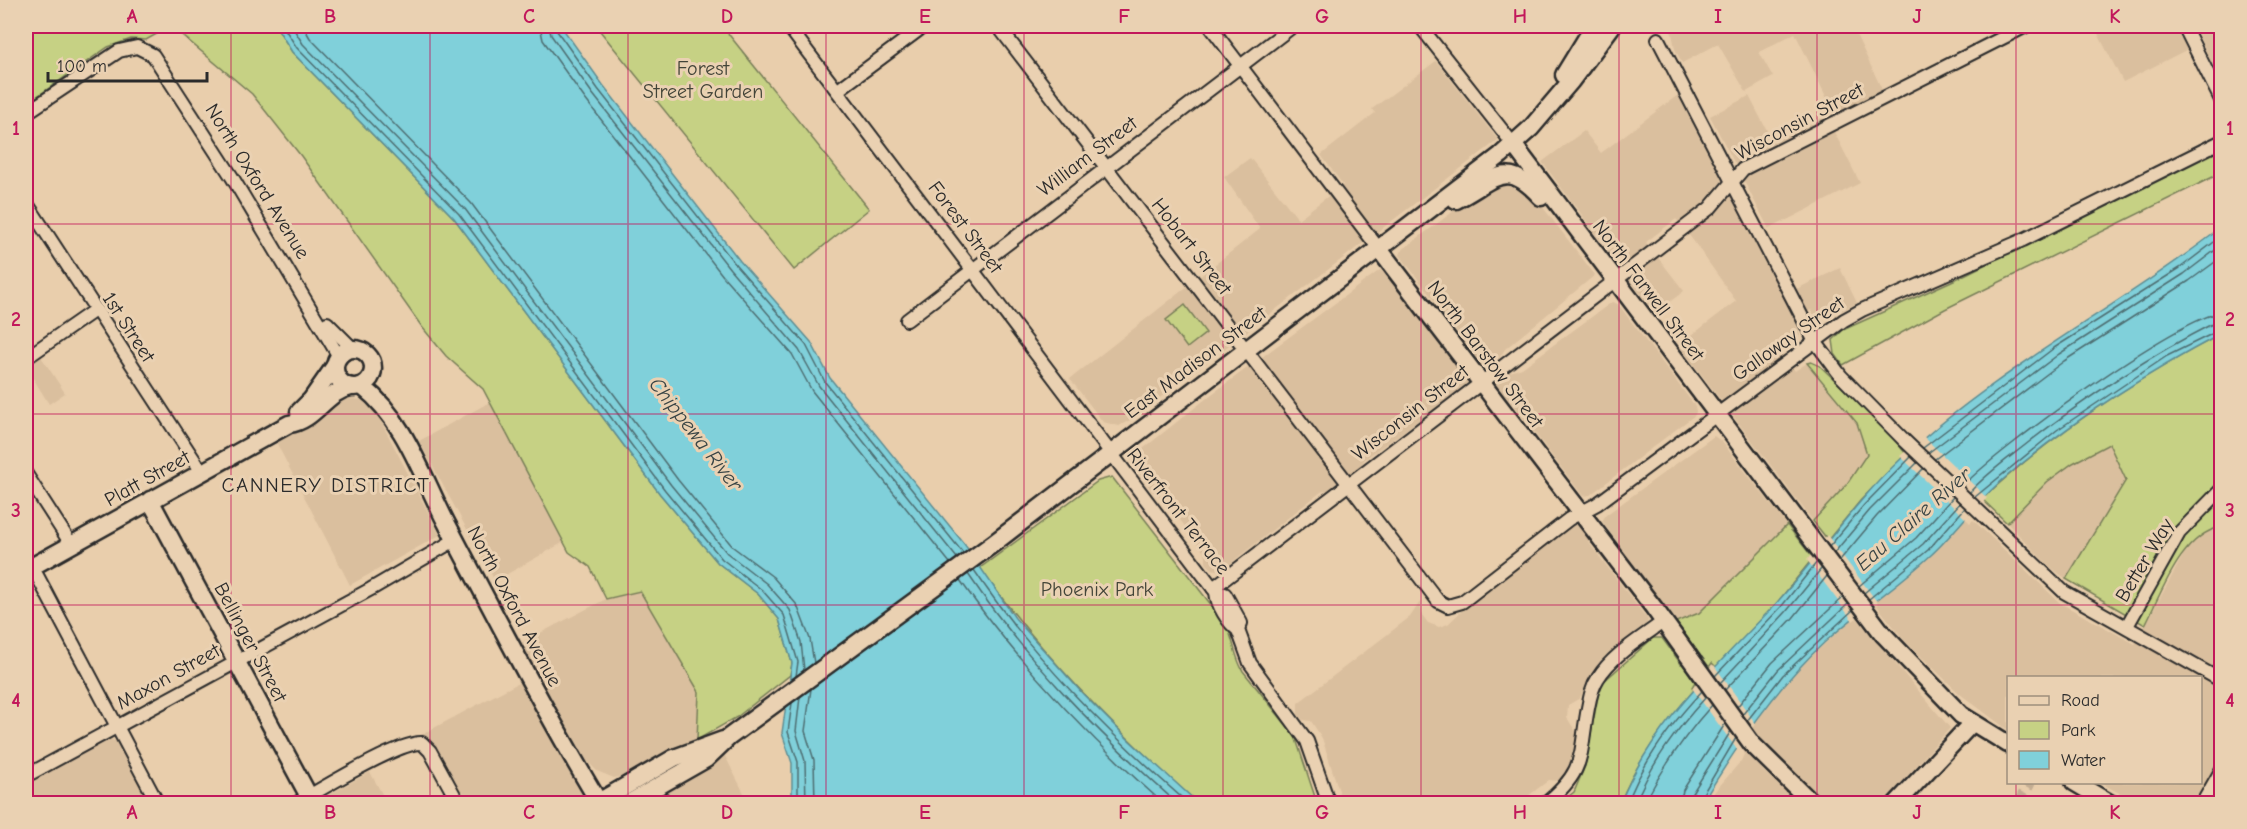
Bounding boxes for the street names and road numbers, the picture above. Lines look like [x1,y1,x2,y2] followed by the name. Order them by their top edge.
[1731,77,1868,165] street label: Wisconsin Street
[201,100,315,263] street label: North Oxford Avenue
[1033,111,1143,201] street label: William Street
[924,177,1008,279] street label: Forest Street
[1147,193,1237,300] street label: Hobart Street
[1588,215,1710,366] street label: North Farwell Street
[1423,276,1549,433] street label: North Barstow Street
[97,288,160,368] street label: 1st Street
[1728,291,1850,386] street label: Galloway Street
[1120,301,1272,423] street label: East Madison Street
[1347,359,1474,465] street label: Wisconsin Street
[1122,444,1235,579] street label: Riverfront Terrace
[101,445,195,511] street label: Platt Street
[2111,514,2178,606] street label: Better Way
[463,522,567,690] street label: North Oxford Avenue
[209,579,292,707] street label: Bellinger Street
[113,638,225,714] street label: Maxon Street

